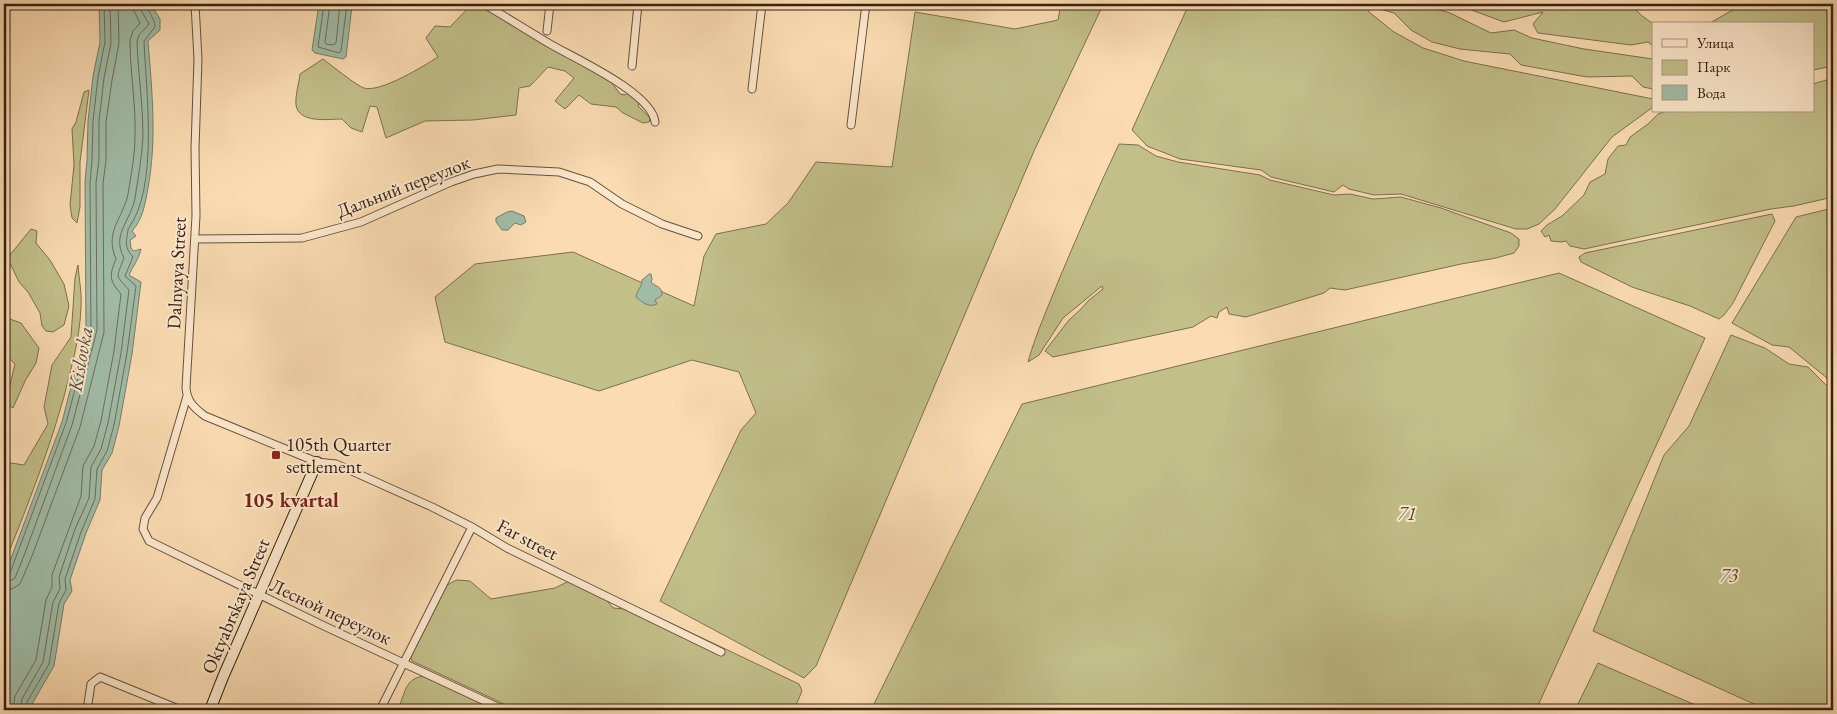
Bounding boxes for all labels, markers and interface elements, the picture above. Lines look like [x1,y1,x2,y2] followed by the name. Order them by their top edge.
[1652,22,1814,112] legend
[1696,33,1734,52] text: Улица
[1697,57,1730,76] text: Парк
[1697,83,1726,102] text: Вода
[333,150,473,223] street label: Дальний переулок
[161,216,192,330] street label: Dalnyaya Street
[61,324,98,395] water label: Kislovka
[286,432,392,479] place label: 105th Quarter settlement
[270,449,282,461] marker: 105th Quarter settlement
[243,487,339,513] district label: 105 kvartal
[1398,501,1416,526] park label: 71
[493,513,563,566] street label: Far street
[196,535,275,678] street label: Oktyabrskaya Street
[1720,563,1739,588] park label: 73
[266,572,395,650] street label: Лесной переулок

